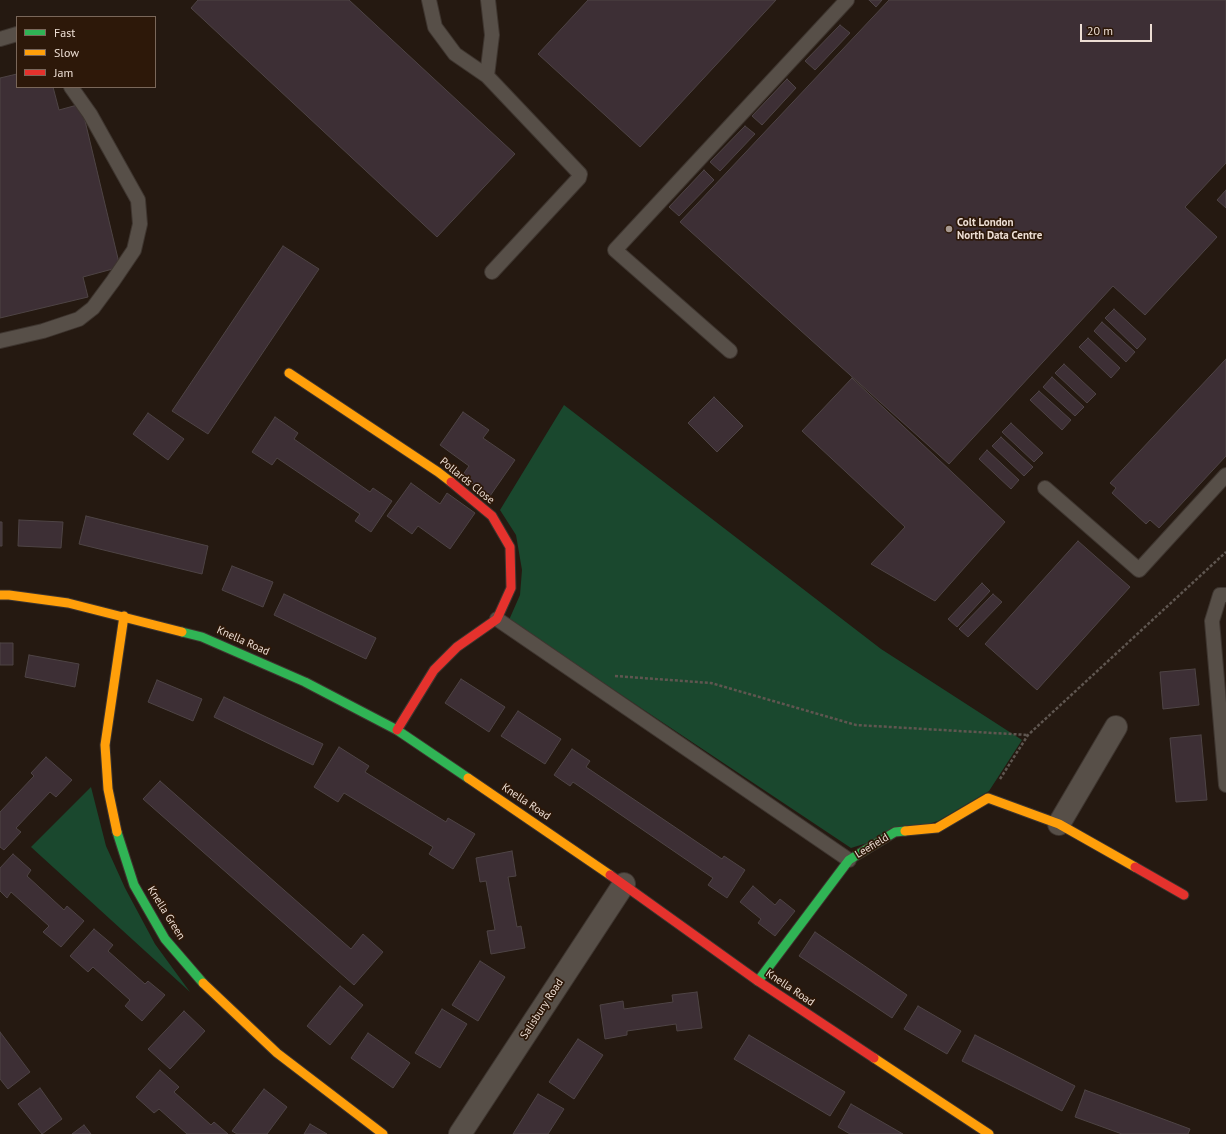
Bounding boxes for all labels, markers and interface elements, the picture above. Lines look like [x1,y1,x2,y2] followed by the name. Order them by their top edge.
[16,16,156,88] legend
[1082,16,1154,42] scale bar
[1087,23,1113,38] text: 20 m
[54,25,75,40] text: Fast
[54,45,79,60] text: Slow
[54,65,73,80] text: Jam
[957,216,1042,242] place label: Colt London North Data Centre
[944,224,954,234] marker: Colt London North Data Centre
[437,455,497,507] street label: Pollards Close
[215,624,271,658] street label: Knella Road
[499,781,553,823] street label: Knella Road
[853,831,891,861] street label: Leefield
[144,884,188,942] street label: Knella Green
[763,967,817,1009] street label: Knella Road
[518,976,566,1042] street label: Salisbury Road

